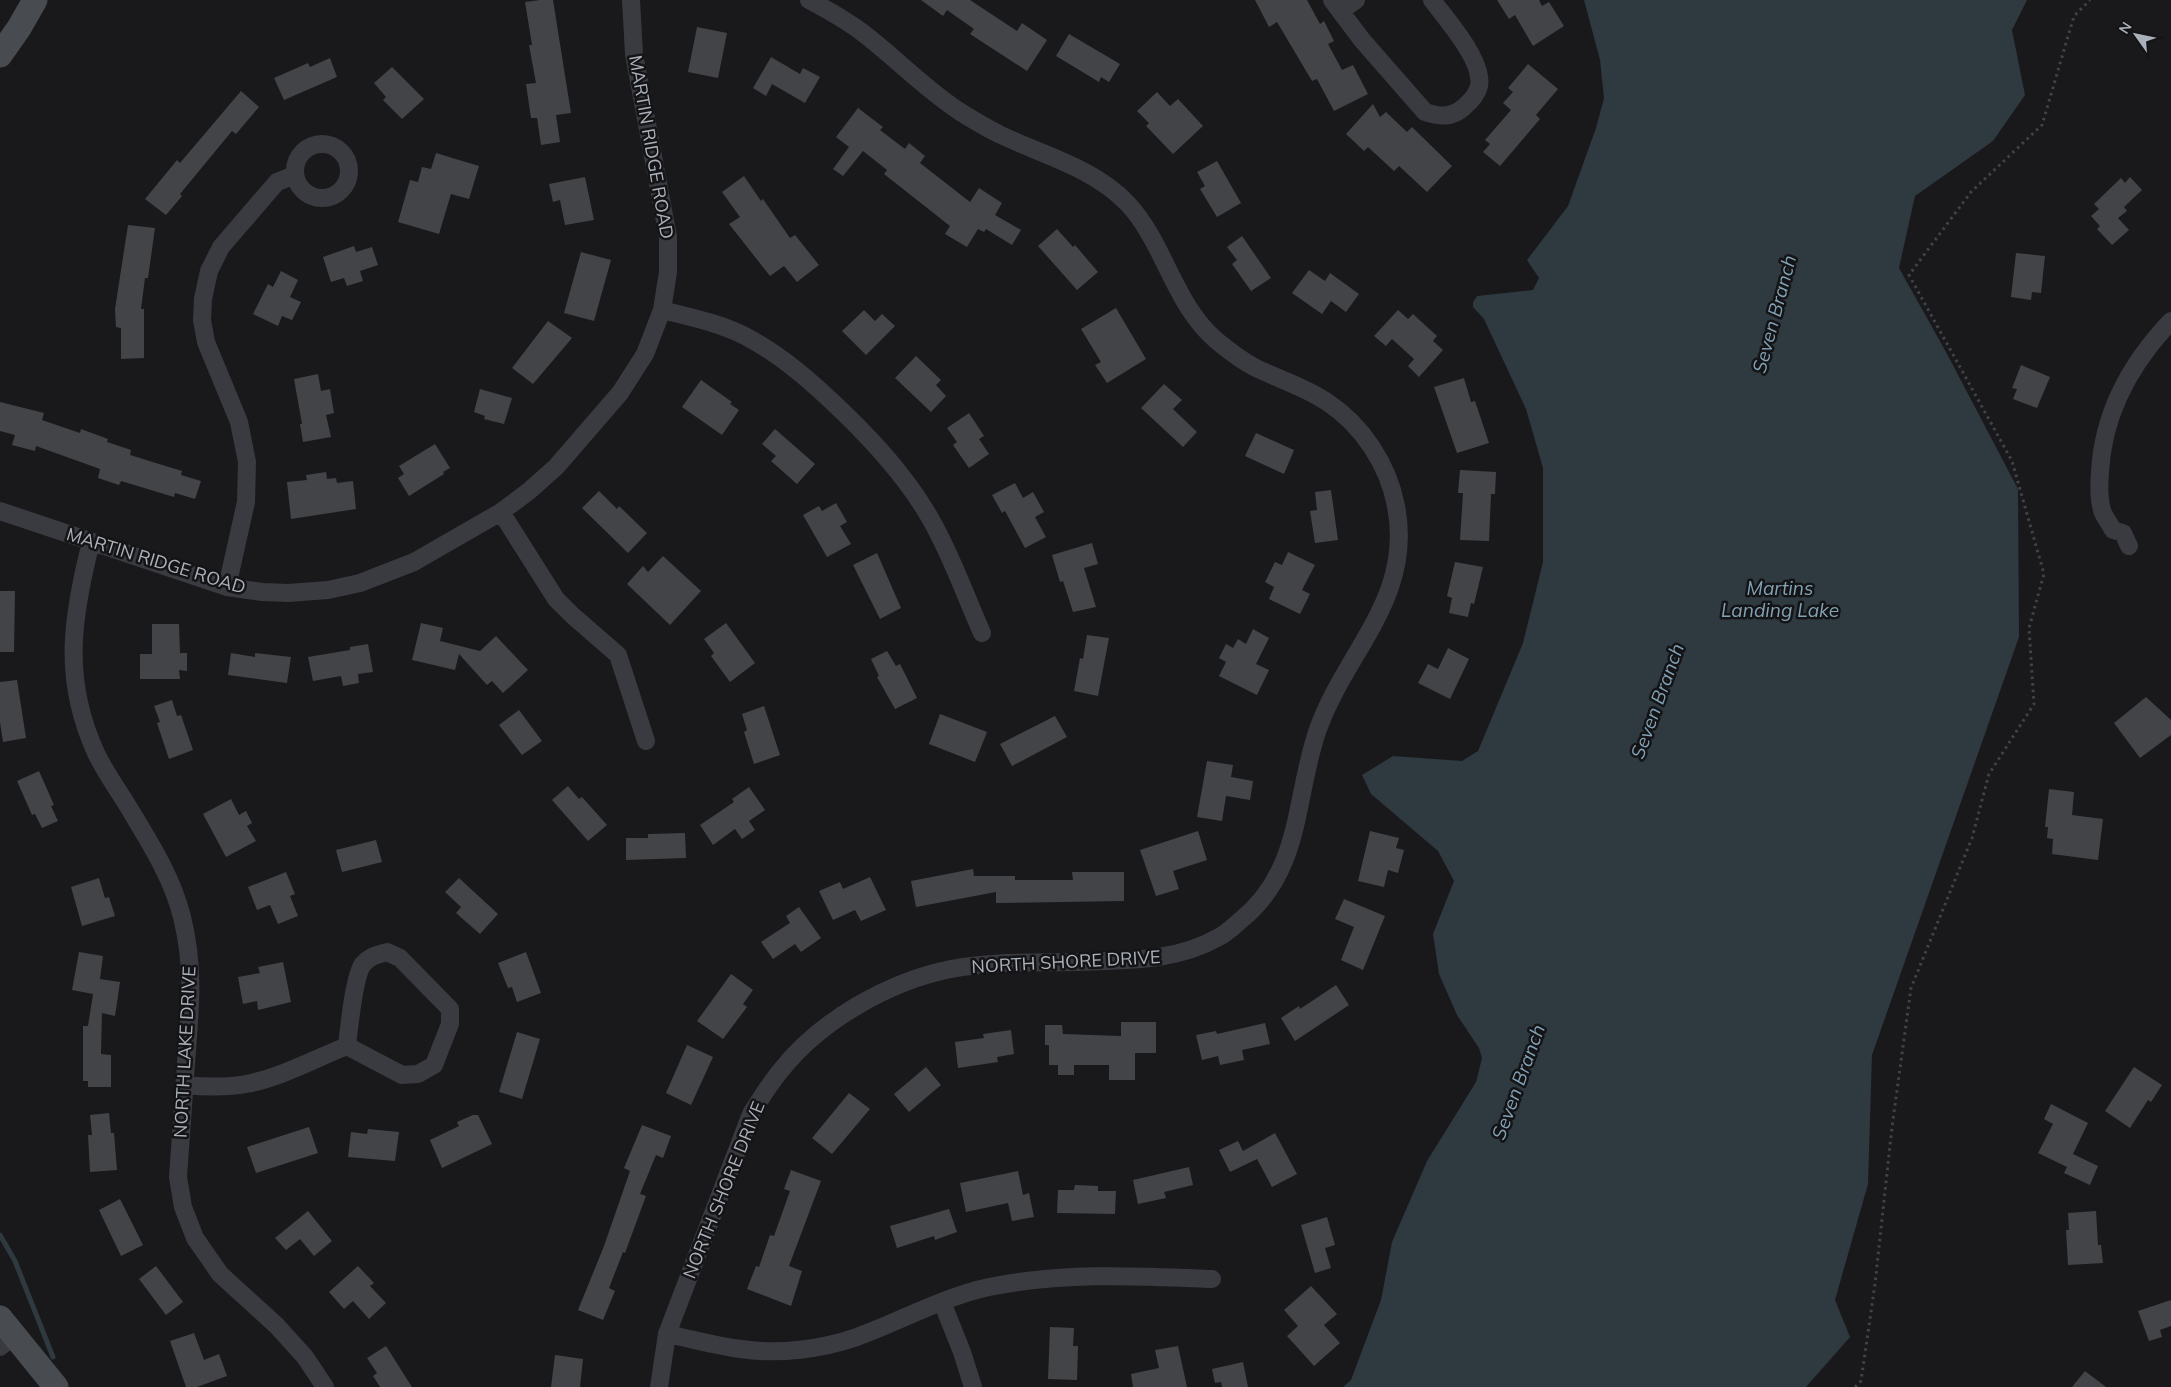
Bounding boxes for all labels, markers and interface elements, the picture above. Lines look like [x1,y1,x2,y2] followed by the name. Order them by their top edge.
[2111,10,2161,60] north arrow
[2115,19,2136,37] text: N
[624,53,679,241] street label: MARTIN RIDGE ROAD
[1747,252,1801,376] water label: Seven Branch
[64,522,249,599] street label: MARTIN RIDGE ROAD
[1721,576,1839,622] water label: Martins Landing Lake
[1625,640,1689,762] water label: Seven Branch
[971,945,1161,978] street label: NORTH SHORE DRIVE
[169,966,200,1138] street label: NORTH LAKE DRIVE
[1486,1021,1550,1143] water label: Seven Branch
[677,1098,770,1282] street label: NORTH SHORE DRIVE

